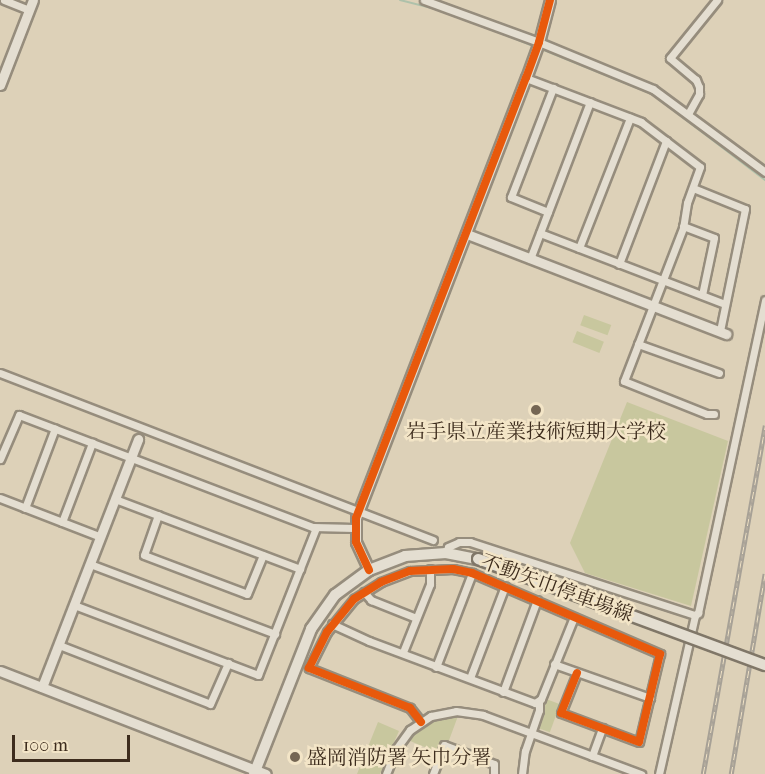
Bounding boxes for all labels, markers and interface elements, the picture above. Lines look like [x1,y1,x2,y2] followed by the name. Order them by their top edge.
[529,403,543,417] marker: 岩手県立産業技術短期大学校
[406,419,666,443] place label: 岩手県立産業技術短期大学校
[478,549,636,627] street label: 不動矢巾停車場線
[15,723,134,761] scale bar
[23,735,68,756] text: 100 m
[307,745,491,769] place label: 盛岡消防署 矢巾分署
[288,750,302,764] marker: 盛岡消防署 矢巾分署

